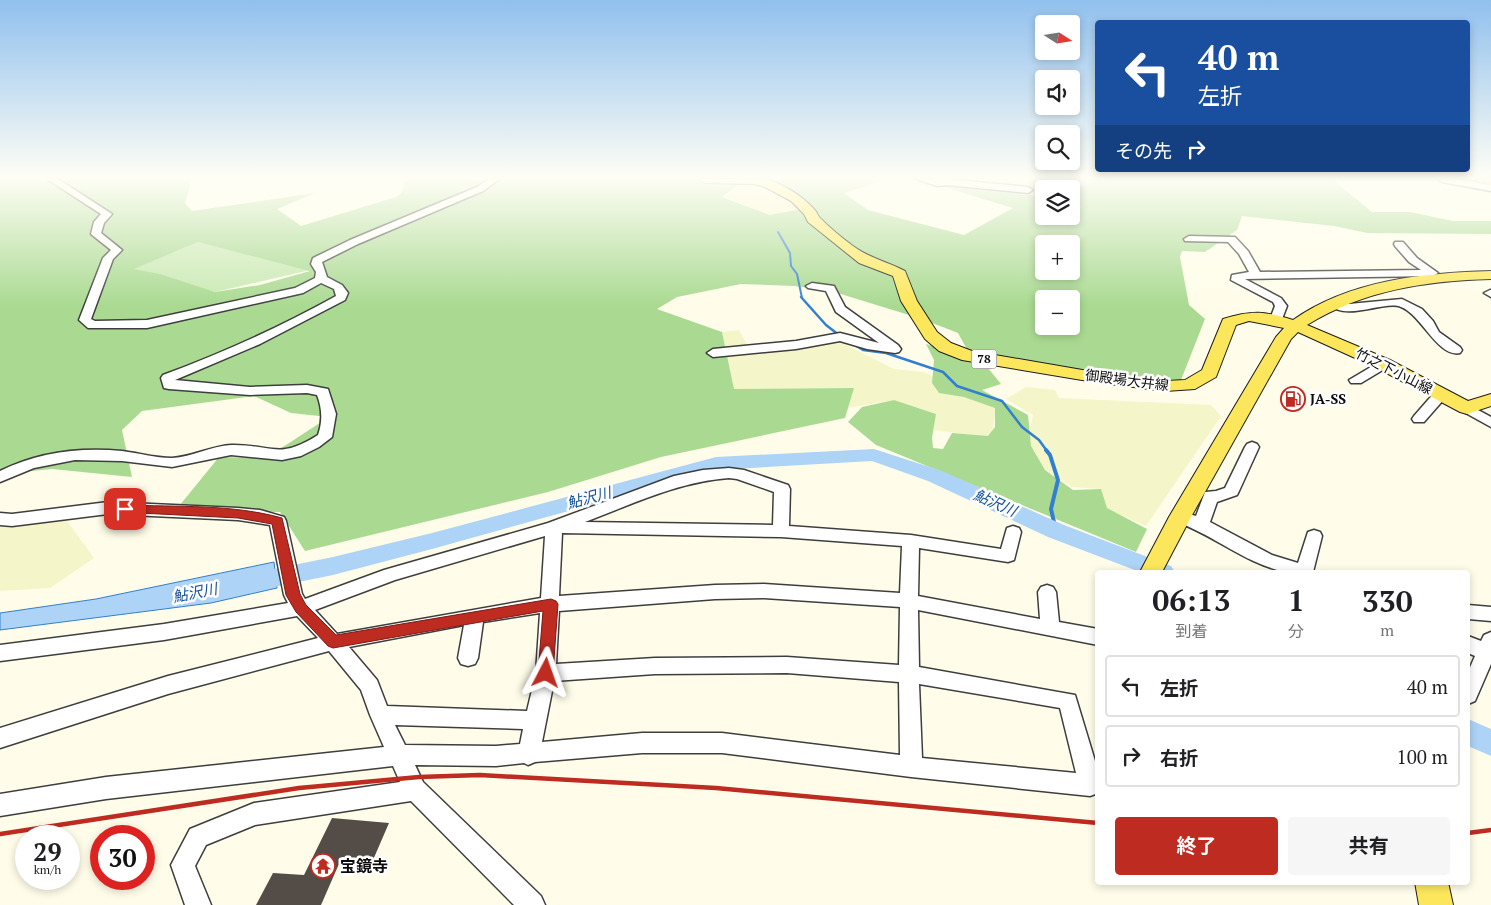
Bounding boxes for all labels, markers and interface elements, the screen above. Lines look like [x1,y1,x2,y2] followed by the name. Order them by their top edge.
[1035,15,1080,60] north arrow
[1035,15,1080,335] map controls
[1198,34,1279,80] text: 40 m
[1115,40,1180,105] icon: left
[1035,70,1080,115] button: sound
[1198,81,1242,110] text: 左折
[1035,125,1080,170] button: search
[1182,135,1210,163] icon: right
[1115,138,1172,163] text: その先
[1035,180,1080,225] button: layers
[1035,235,1080,280] button: +
[1035,290,1080,335] button: −
[1352,343,1436,398] street label: 竹之下小山線
[972,349,996,368] road number: 78
[1084,365,1170,394] street label: 御殿場大井線
[1280,386,1306,412] fuel station icon: JA-SS
[1310,389,1346,408] place label: JA-SS
[564,481,615,513] water label: 鮎沢川
[971,484,1022,521] water label: 鮎沢川
[104,488,146,530] pin
[111,495,139,523] icon: arrive
[171,578,221,606] water label: 鮎沢川
[1152,580,1230,620] text: 06:13
[1288,580,1305,620] text: 1
[1362,581,1413,621] text: 330
[1380,619,1394,641] text: m
[1175,620,1207,642] text: 到着
[1288,620,1304,642] text: 分
[519,646,571,698] position arrow
[1117,672,1145,700] icon: left
[1407,674,1448,699] text: 40 m
[1160,675,1198,700] text: 左折
[1117,742,1145,770] icon: right
[1397,744,1448,769] text: 100 m
[1160,745,1198,770] text: 右折
[1115,817,1278,875] button: 終了
[1288,817,1450,875] button: 共有
[90,825,155,890] speed limit sign: 30
[33,835,62,868] text: 29
[310,853,336,879] temple icon: 宝鏡寺
[340,855,388,877] place label: 宝鏡寺
[34,862,61,877] text: km/h

